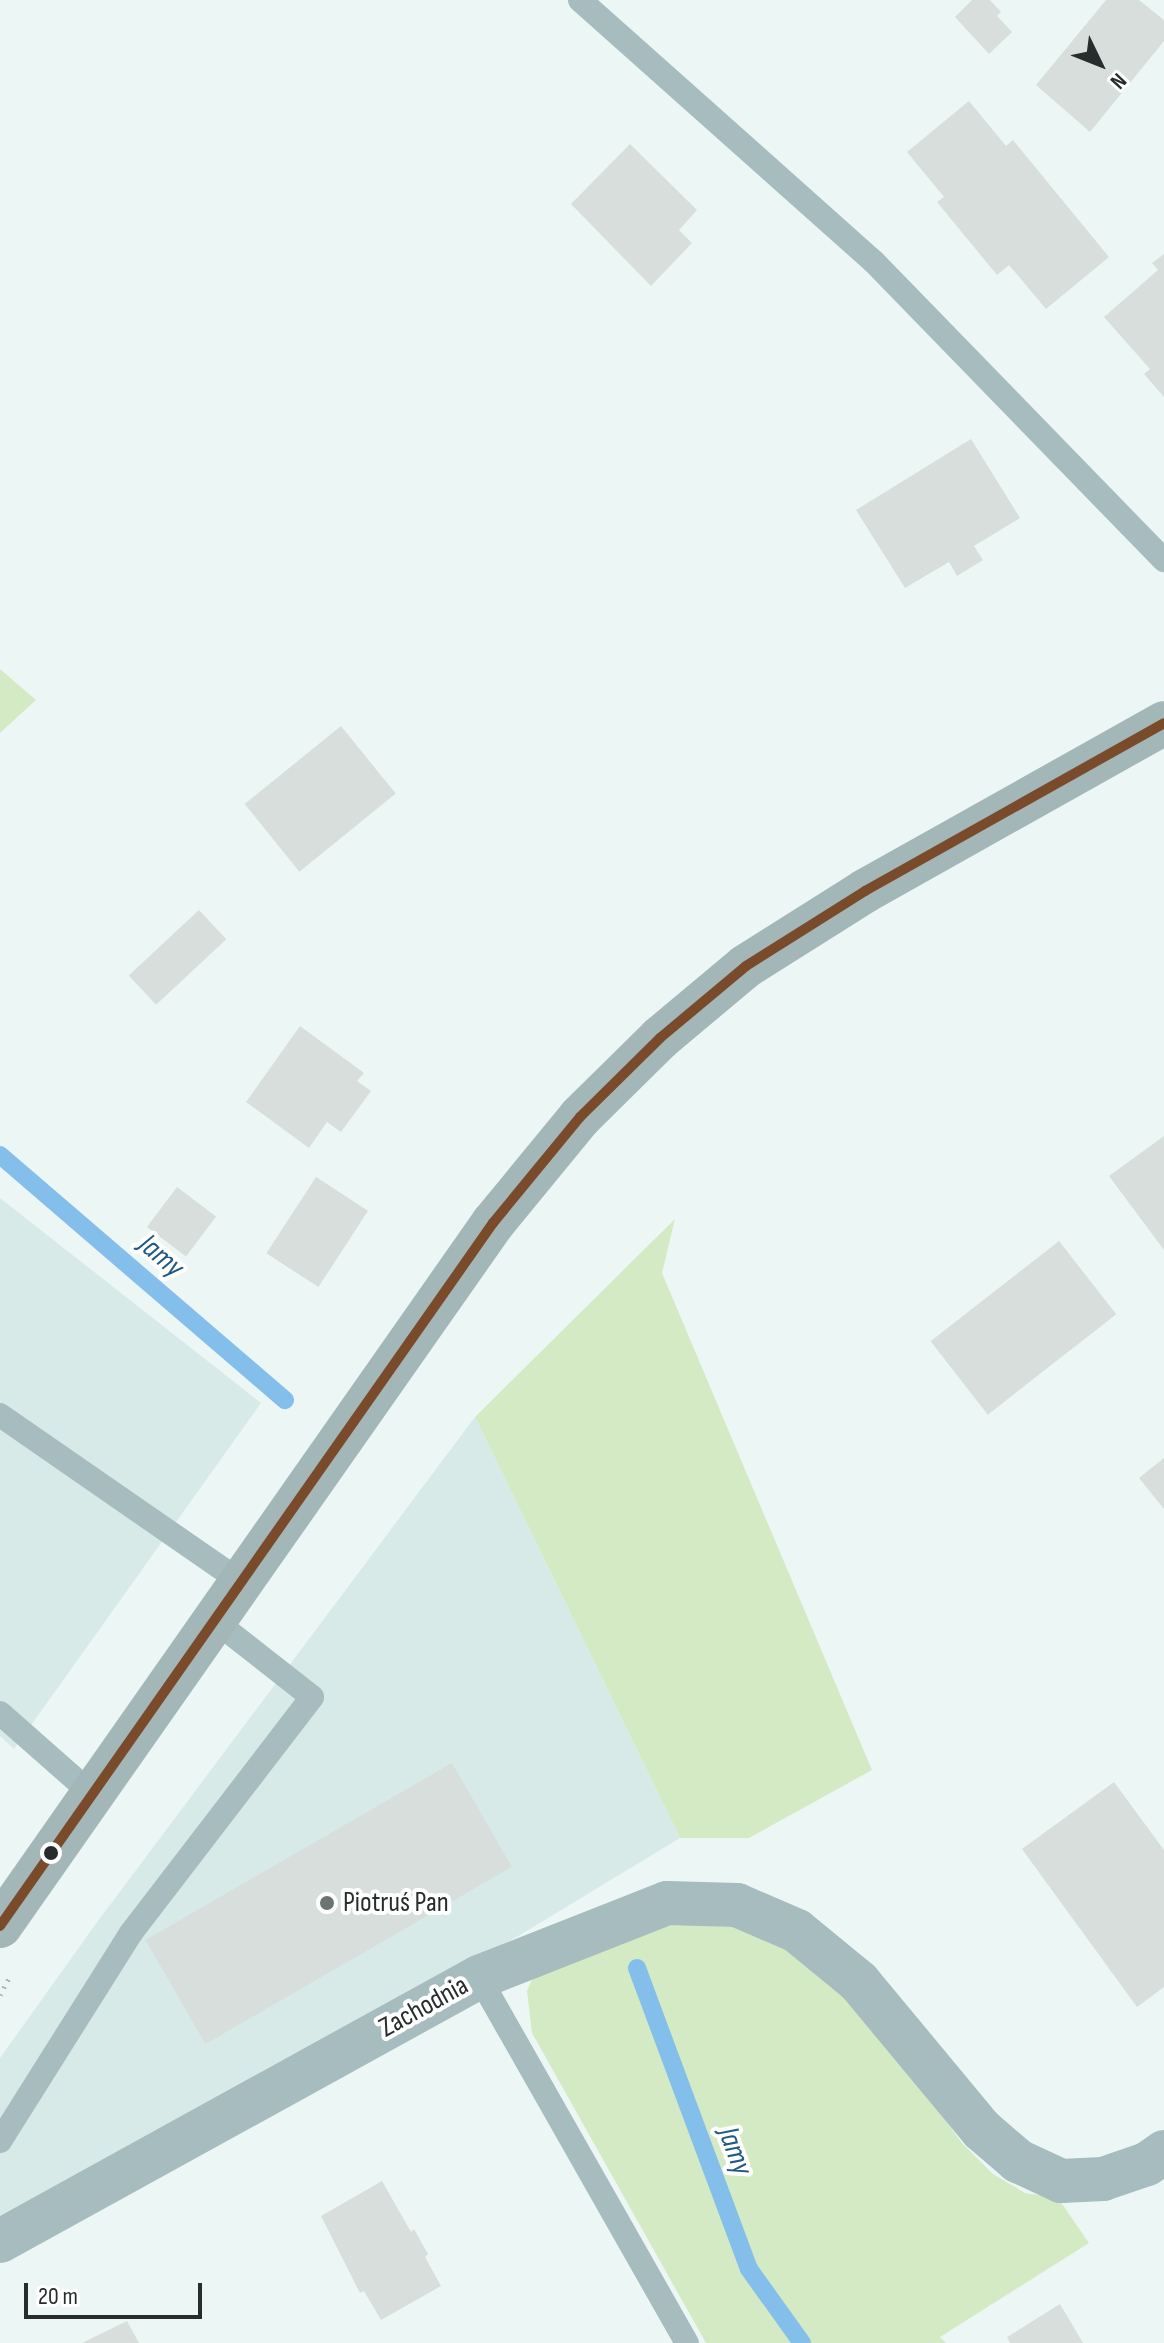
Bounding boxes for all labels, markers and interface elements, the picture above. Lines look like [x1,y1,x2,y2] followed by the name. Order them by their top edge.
[1060,24,1140,104] north arrow
[1104,67,1132,94] text: N
[131,1227,191,1285] water label: Jamy
[43,1845,59,1861] unlabelled marker
[343,1886,449,1920] place label: Piotruś Pan
[318,1894,336,1912] marker: Piotruś Pan
[374,1969,474,2045] street label: Zachodnia
[710,2122,760,2180] water label: Jamy
[28,2267,206,2317] scale bar
[38,2282,78,2311] text: 20 m

